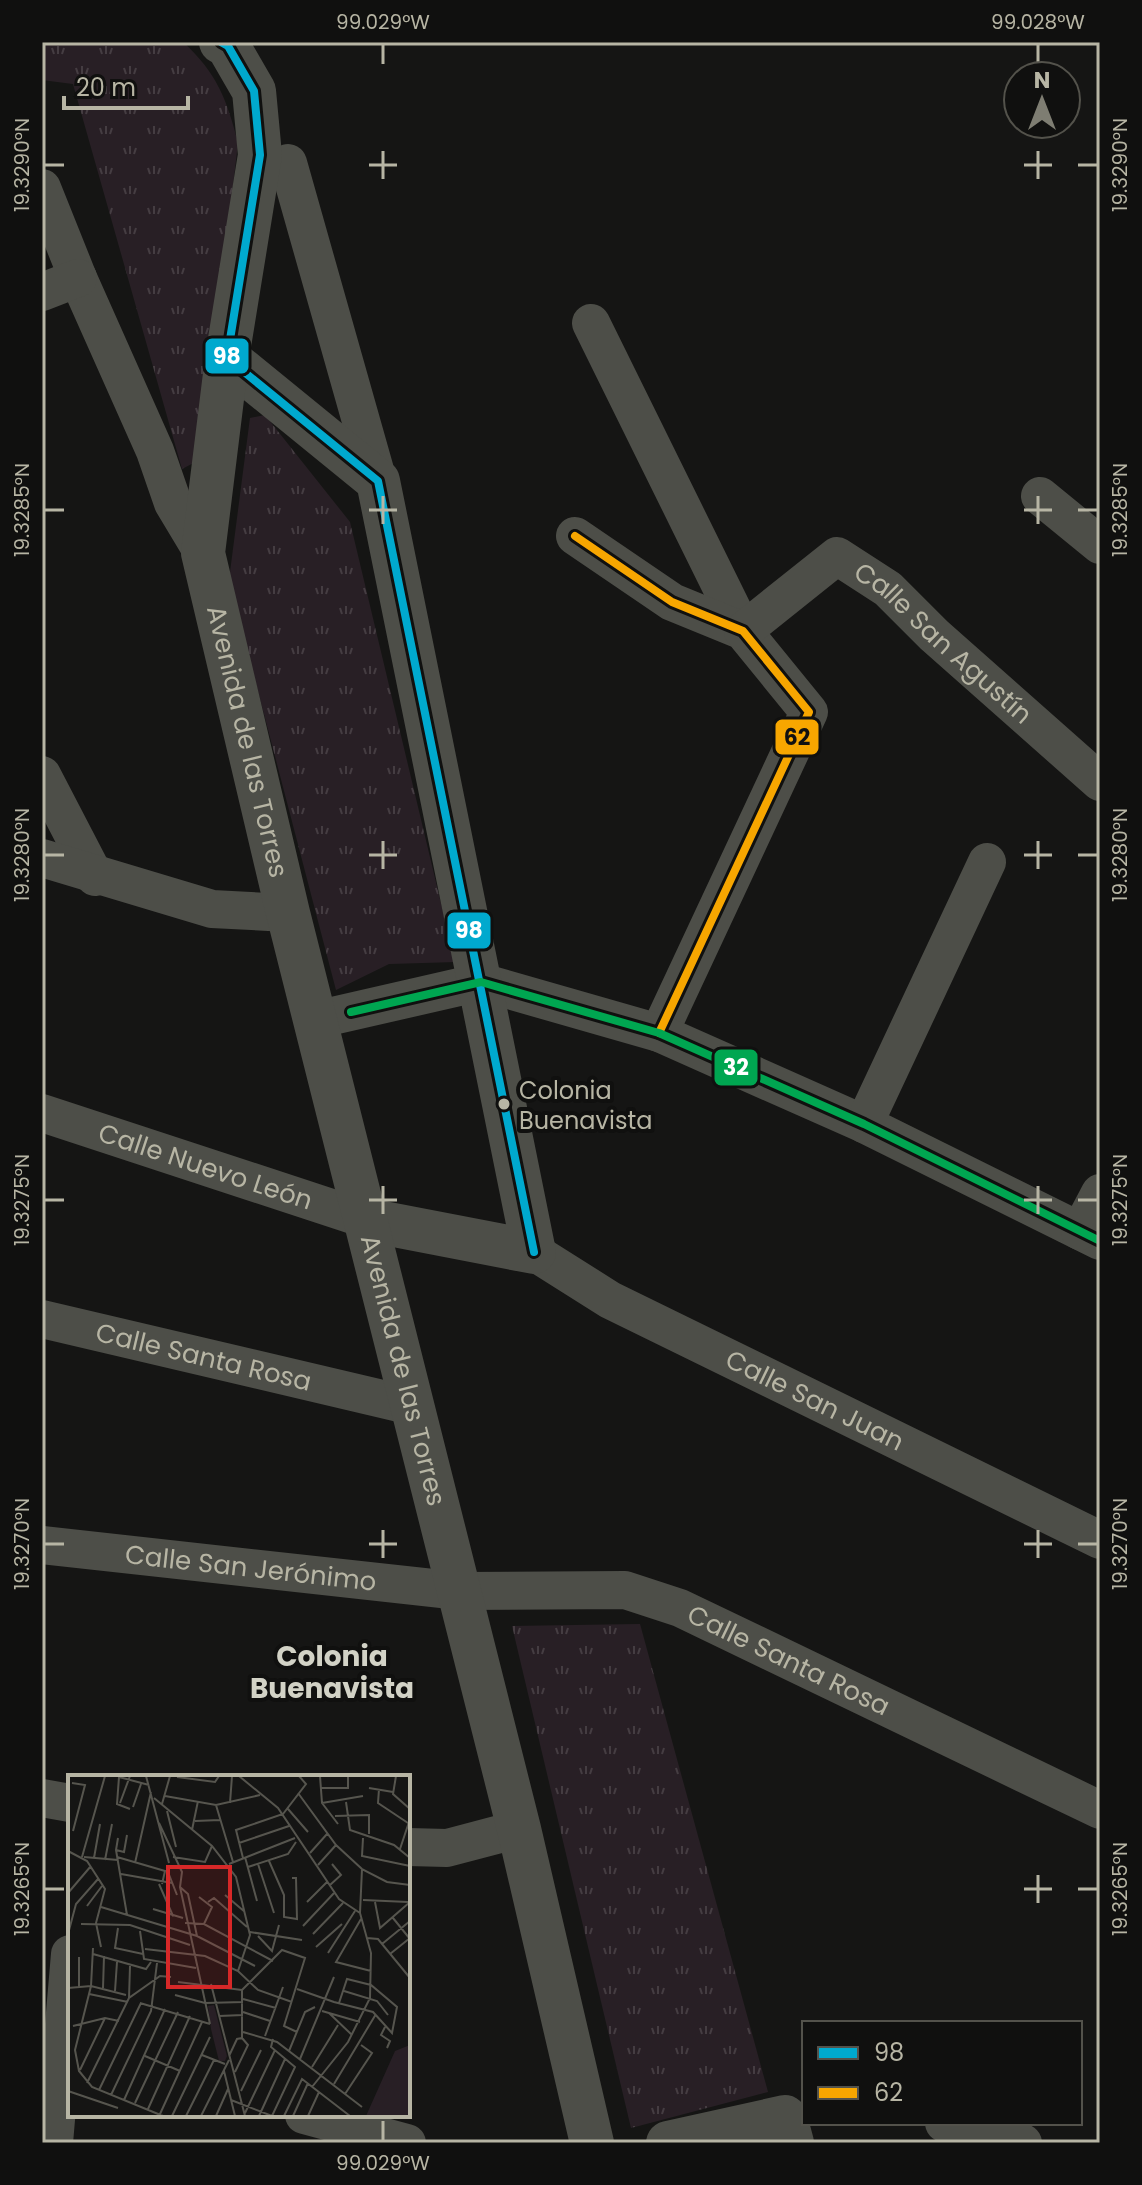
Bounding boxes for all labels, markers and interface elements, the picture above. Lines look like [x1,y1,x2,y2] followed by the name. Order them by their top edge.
[336,8,430,36] text: 99.029°W
[991,8,1085,36] text: 99.028°W
[64,60,188,110] scale bar
[1002,60,1082,140] north arrow
[1034,65,1050,96] text: N
[76,71,136,104] text: 20 m
[8,118,36,212] text: 19.3290°N
[1106,118,1134,212] text: 19.3290°N
[204,337,250,375] line badge: 98
[213,341,241,372] text: 98
[8,463,36,557] text: 19.3285°N
[1106,463,1134,557] text: 19.3285°N
[847,554,1040,732] street label: Calle San Agustín
[198,602,297,881] street label: Avenida de las Torres
[774,718,820,756] line badge: 62
[784,722,810,753] text: 62
[8,808,36,902] text: 19.3280°N
[1106,808,1134,902] text: 19.3280°N
[446,911,492,950] line badge: 98
[455,915,483,946] text: 98
[713,1048,759,1087] line badge: 32
[723,1052,749,1083] text: 32
[519,1074,652,1137] place label: Colonia Buenavista
[496,1096,512,1112] marker: Colonia Buenavista
[94,1115,317,1219] street label: Calle Nuevo León
[8,1154,36,1246] text: 19.3275°N
[1106,1154,1134,1246] text: 19.3275°N
[352,1231,455,1510] street label: Avenida de las Torres
[92,1314,315,1400] street label: Calle Santa Rosa
[720,1341,910,1459] street label: Calle San Juan
[8,1498,36,1590] text: 19.3270°N
[1106,1498,1134,1590] text: 19.3270°N
[123,1536,378,1600] street label: Calle San Jerónimo
[681,1596,896,1724] street label: Calle Santa Rosa
[250,1637,414,1708] district label: Colonia Buenavista
[68,1775,410,2117] inset map
[8,1842,36,1936] text: 19.3265°N
[1106,1842,1134,1936] text: 19.3265°N
[802,2021,1082,2125] legend
[874,2036,904,2069] text: 98
[874,2076,903,2109] text: 62
[336,2149,430,2177] text: 99.029°W

